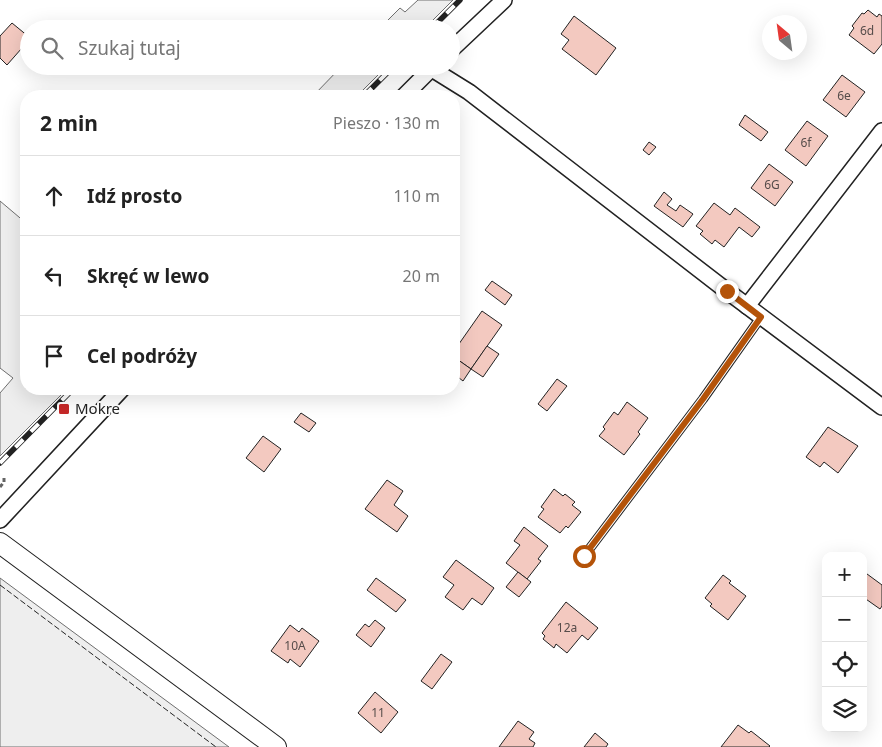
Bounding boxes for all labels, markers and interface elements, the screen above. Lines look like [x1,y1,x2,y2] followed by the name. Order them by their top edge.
[762,15,807,60] north arrow
[20,20,460,75] search box
[860,22,874,39] house number: 6d
[38,34,66,62] icon: search
[78,35,181,61] text: Szukaj tutaj
[837,87,851,104] house number: 6e
[40,109,98,137] text: 2 min
[333,112,440,134] text: Pieszo · 130 m
[801,134,812,151] house number: 6f
[764,176,780,193] house number: 6G
[40,182,68,210] icon: ahead
[87,183,182,209] text: Idź prosto
[393,185,440,207] text: 110 m
[40,262,68,290] icon: left
[87,263,209,289] text: Skręć w lewo
[403,265,440,287] text: 20 m
[716,280,739,303] route end
[40,342,68,370] icon: arrive
[87,343,197,369] text: Cel podróży
[75,398,120,418] place label: Mokre
[57,402,71,416] marker: Mokre
[573,545,596,568] route start
[822,552,867,732] map controls
[822,552,867,597] button: +
[822,597,867,642] button: −
[557,619,577,636] house number: 12a
[284,637,306,654] house number: 10A
[822,642,867,687] button: locate
[822,687,867,732] button: layers
[371,704,385,721] house number: 11

